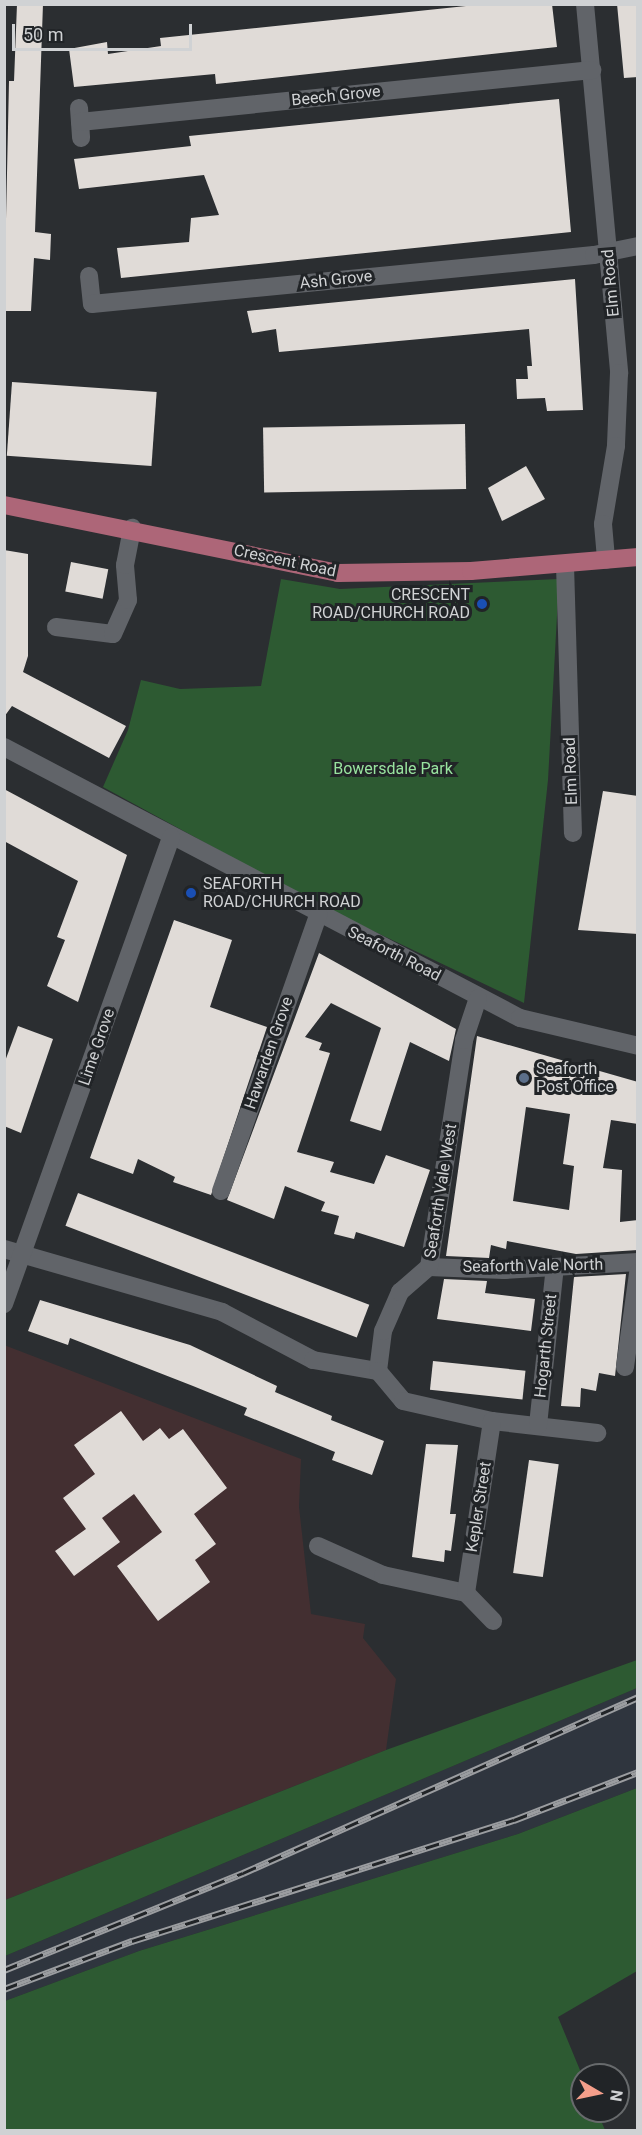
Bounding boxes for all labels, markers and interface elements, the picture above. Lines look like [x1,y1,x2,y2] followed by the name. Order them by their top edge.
[15,12,195,50] scale bar
[23,24,63,45] text: 50 m
[291,82,381,110] street label: Beech Grove
[598,248,624,318] street label: Elm Road
[299,267,373,293] street label: Ash Grove
[232,541,338,581] street label: Crescent Road
[312,585,470,623] place label: CRESCENT ROAD/CHURCH ROAD
[475,597,489,611] marker: CRESCENT ROAD/CHURCH ROAD
[560,737,582,805] street label: Elm Road
[333,759,453,779] park label: Bowersdale Park
[203,874,361,912] place label: SEAFORTH ROAD/CHURCH ROAD
[184,886,198,900] marker: SEAFORTH ROAD/CHURCH ROAD
[344,922,444,986] street label: Seaforth Road
[241,994,297,1112] street label: Hawarden Grove
[75,1006,119,1088] street label: Lime Grove
[536,1059,614,1097] place label: Seaforth Post Office
[517,1071,531,1085] marker: Seaforth Post Office
[421,1122,461,1260] street label: Seaforth Vale West
[463,1255,603,1277] street label: Seaforth Vale North
[531,1293,561,1399] street label: Hogarth Street
[462,1460,496,1554] street label: Kepler Street
[570,2063,630,2123] north arrow
[606,2089,627,2103] text: N

